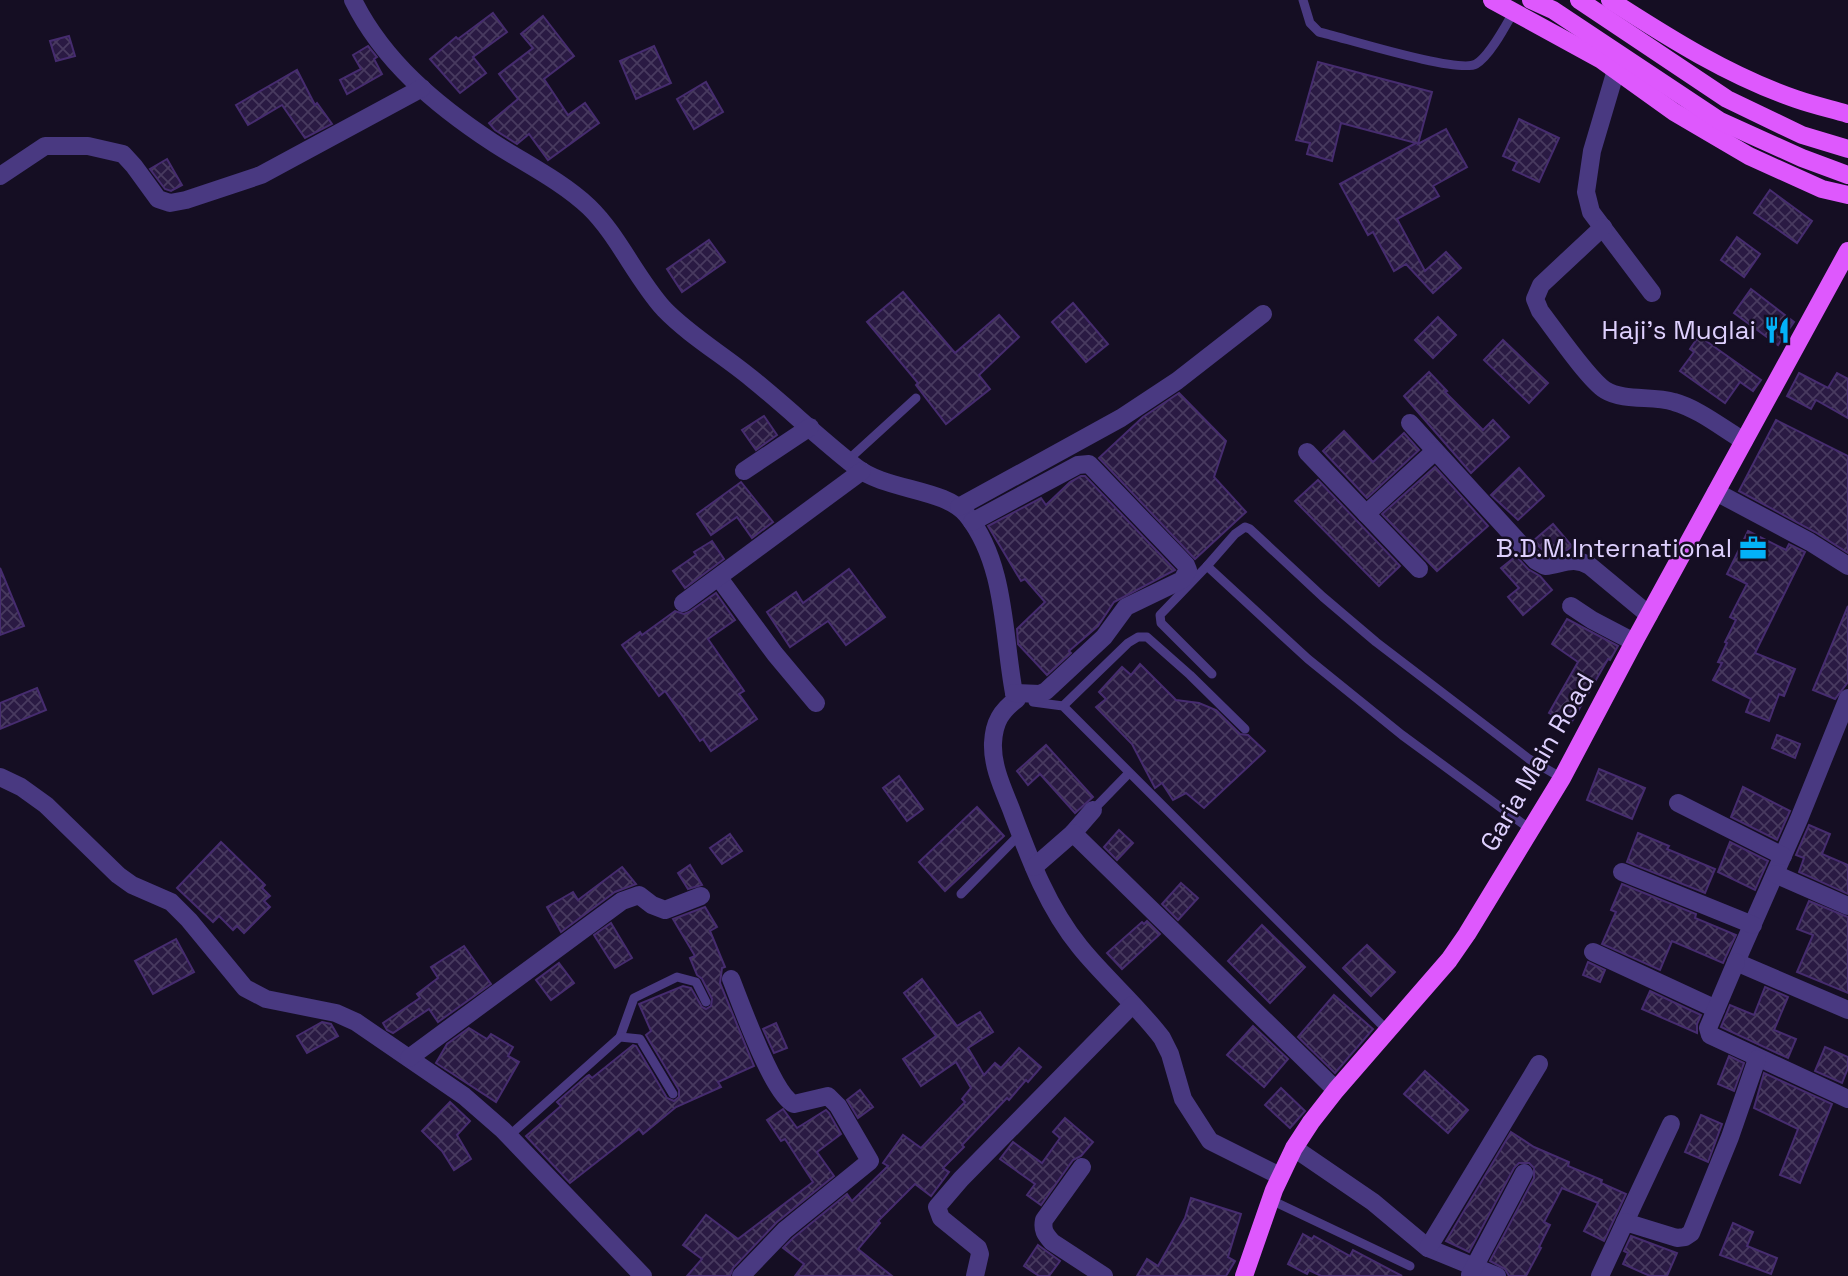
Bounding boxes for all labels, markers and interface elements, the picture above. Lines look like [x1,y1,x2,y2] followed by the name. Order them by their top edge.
[1602,313,1756,347] place label: Haji's Muglai
[1762,315,1792,345] restaurant icon: Haji's Muglai
[1496,531,1732,565] place label: B.D.M.International
[1738,533,1768,563] office icon: B.D.M.International
[1472,667,1602,857] street label: Garia Main Road

